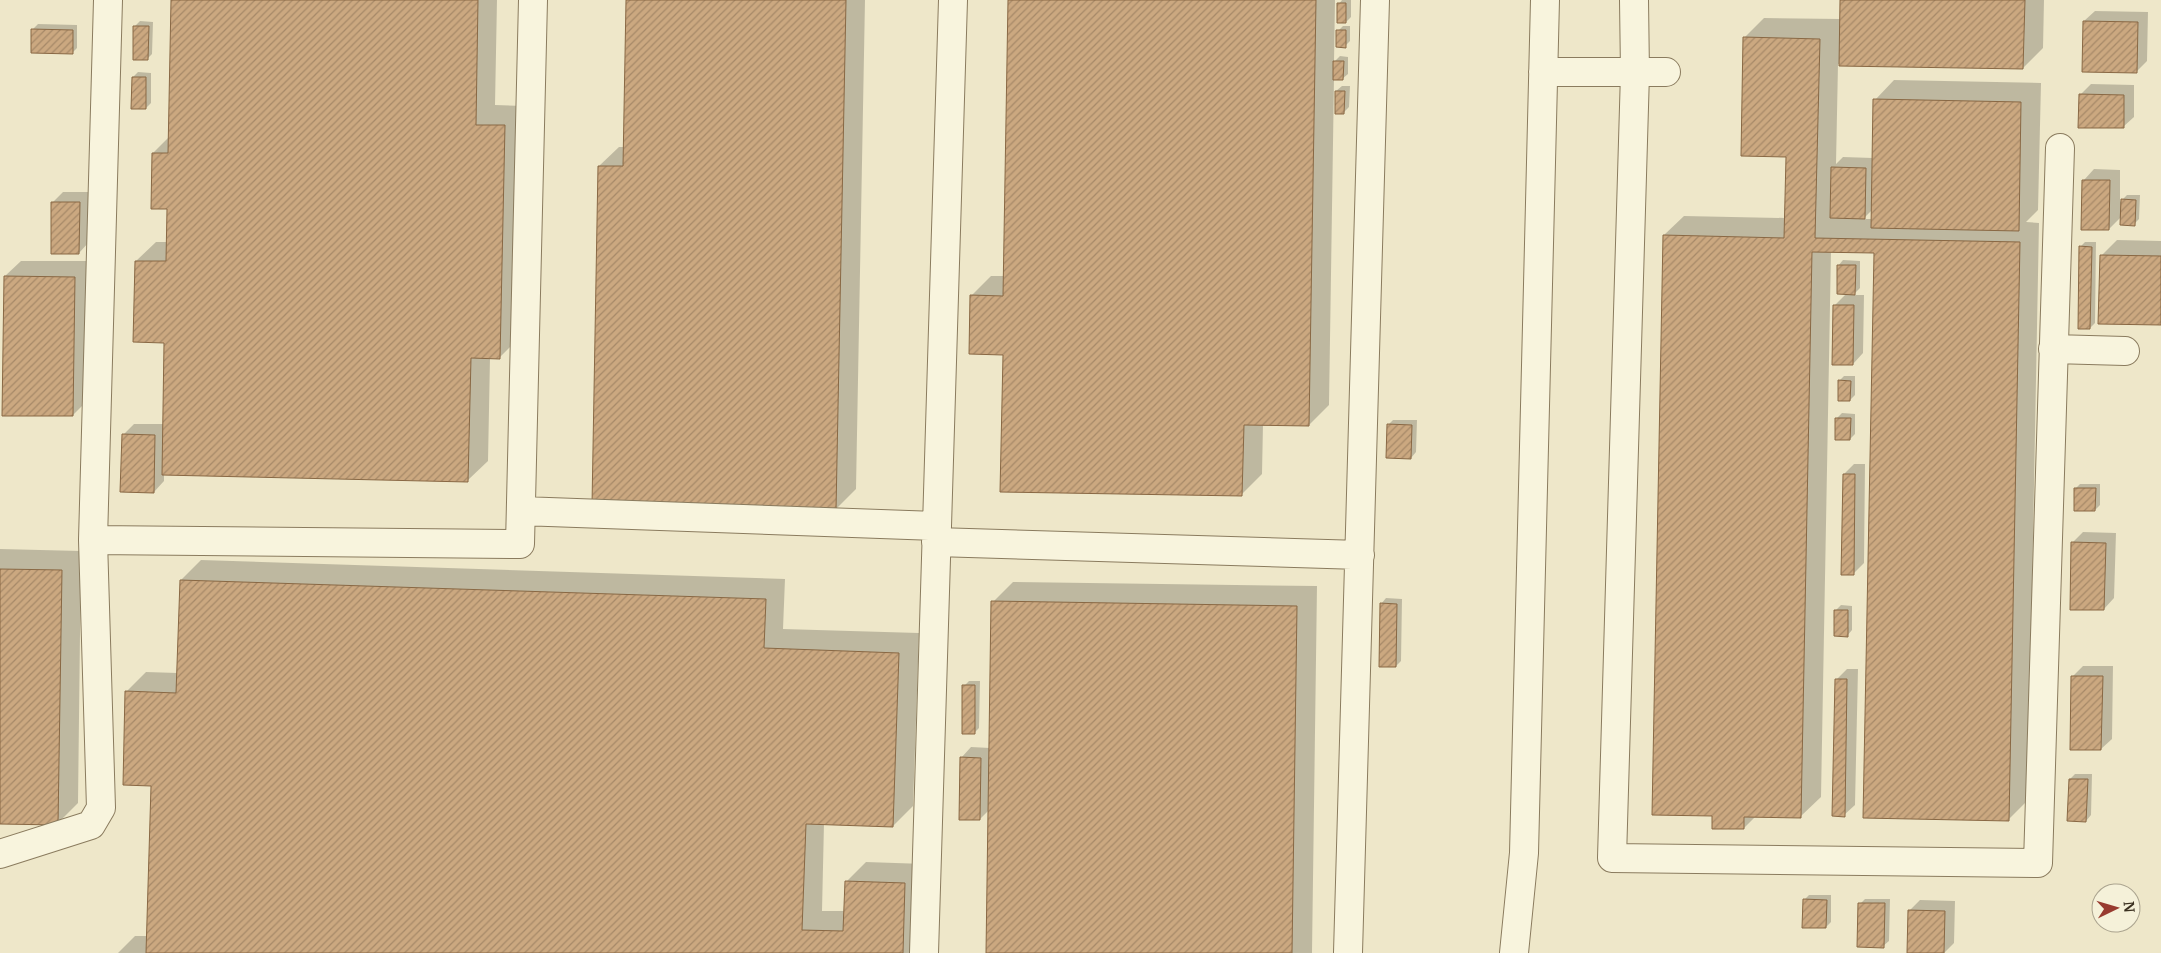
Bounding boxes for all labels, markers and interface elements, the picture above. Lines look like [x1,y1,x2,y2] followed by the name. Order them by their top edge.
[2091,883,2141,933] north arrow
[2120,901,2138,913] text: N

